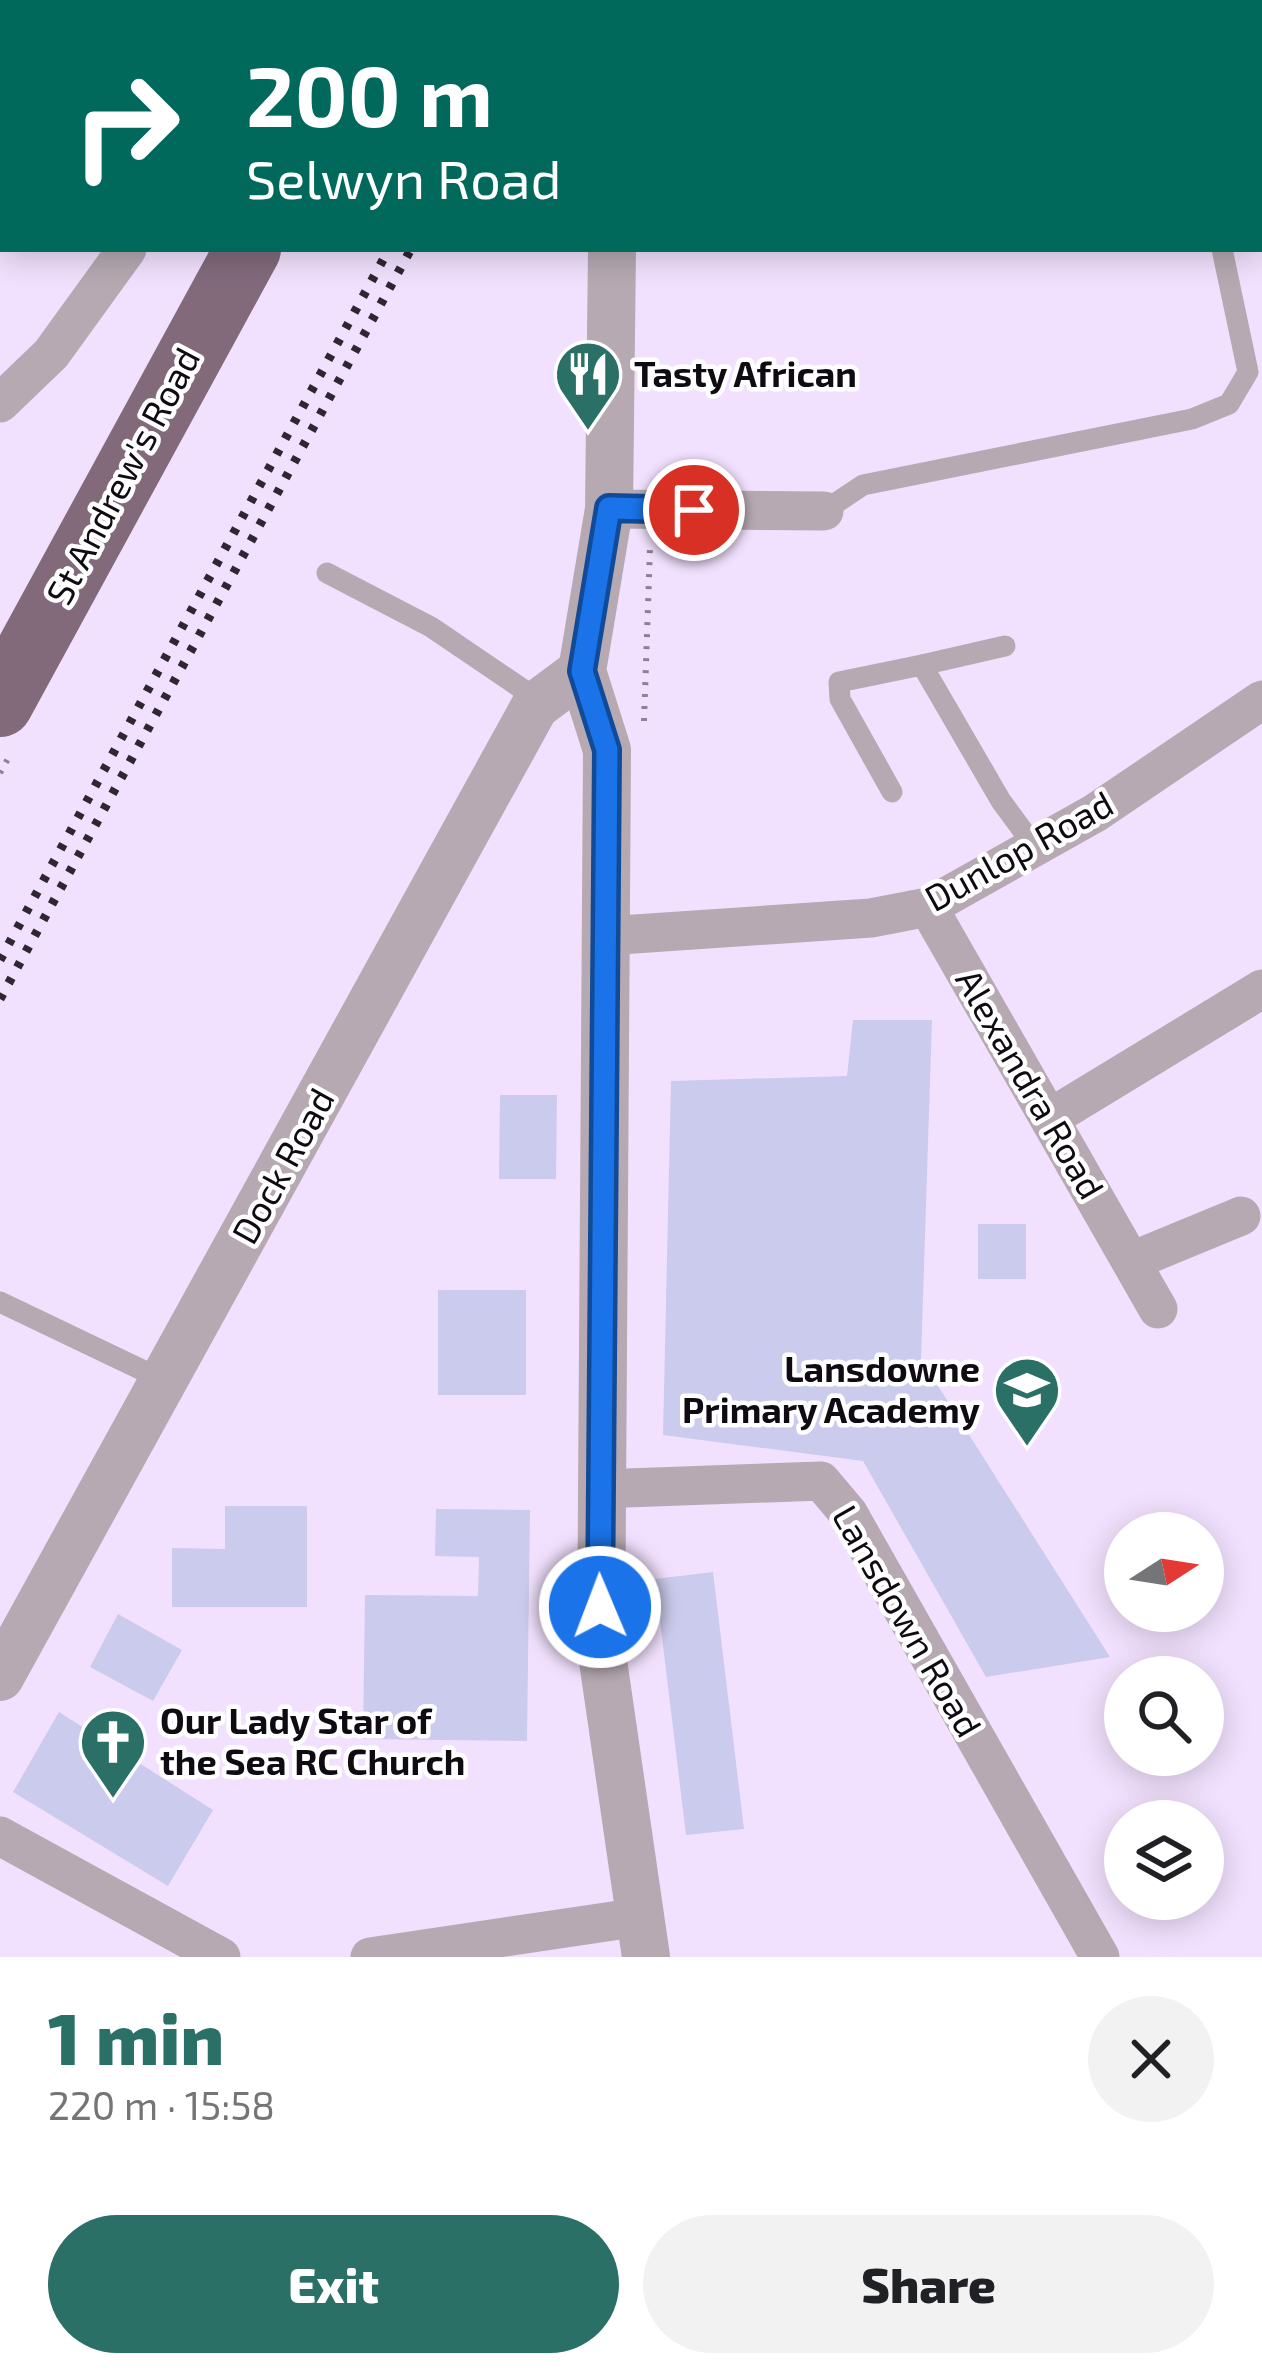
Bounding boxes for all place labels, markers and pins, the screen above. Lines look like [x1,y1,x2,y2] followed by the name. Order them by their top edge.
[553,339,623,433] restaurant icon: Tasty African
[634,351,857,395] place label: Tasty African
[643,459,745,561] pin
[682,1346,981,1431] place label: Lansdowne Primary Academy
[992,1355,1062,1449] school or university icon: Lansdowne Primary Academy
[160,1698,466,1782] place label: Our Lady Star of the Sea RC Church
[78,1707,148,1801] church icon: Our Lady Star of the Sea RC Church

